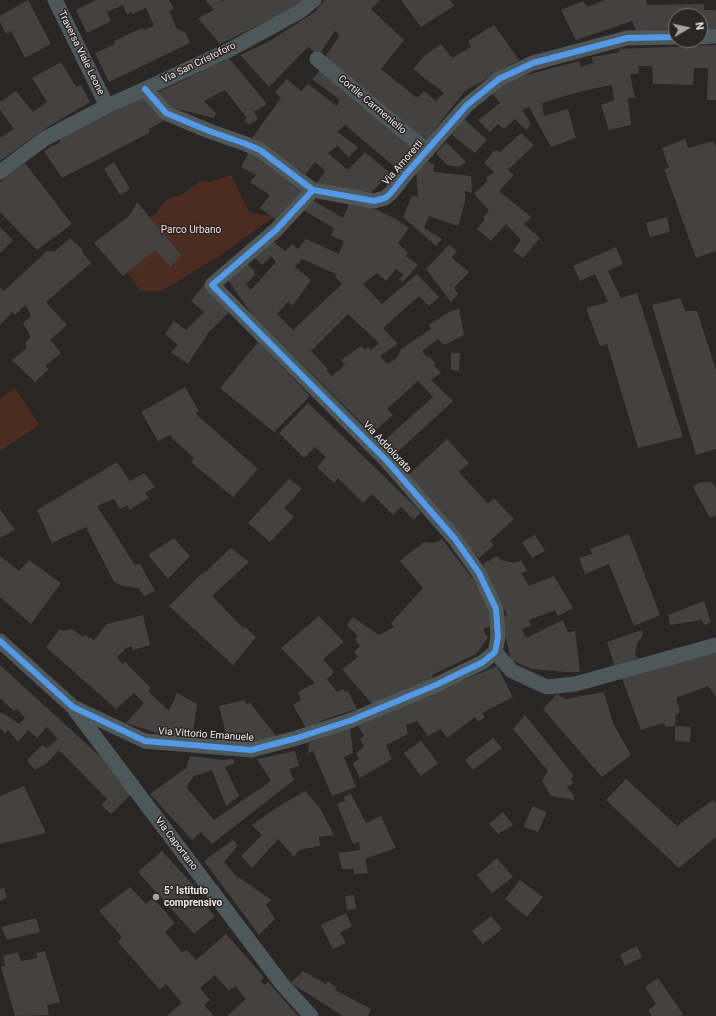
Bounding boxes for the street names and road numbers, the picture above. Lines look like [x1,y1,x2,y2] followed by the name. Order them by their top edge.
[55,9,107,97] street label: Traversa Viale Leone
[160,40,238,86] street label: Via San Cristoforo
[336,73,408,137] street label: Cortile Carmeniello
[380,138,426,188] street label: Via Amoretti
[360,419,414,475] street label: Via Addolorata
[158,726,254,744] street label: Via Vittorio Emanuele
[152,815,200,873] street label: Via Caportano

